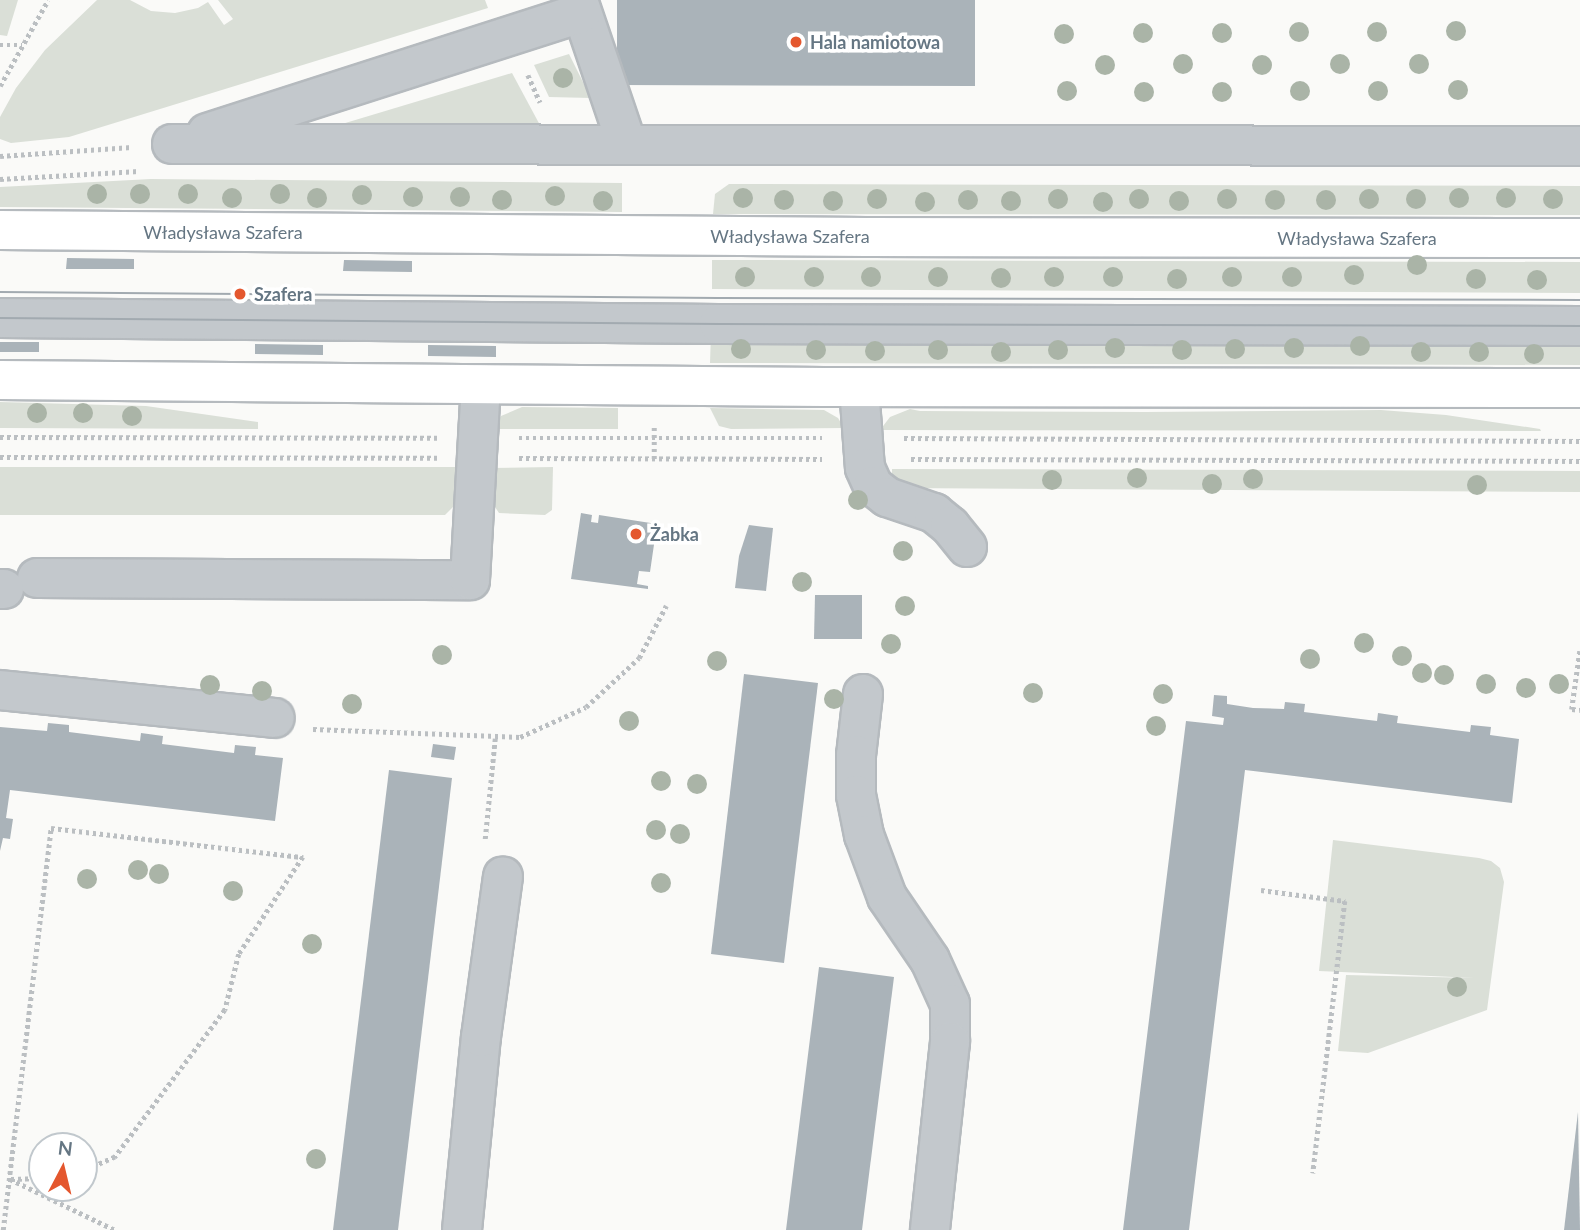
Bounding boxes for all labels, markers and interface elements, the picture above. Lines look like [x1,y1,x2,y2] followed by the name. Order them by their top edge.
[810,31,940,53] place label: Hala namiotowa
[788,34,804,50] marker: Hala namiotowa
[143,221,303,243] street label: Władysława Szafera
[710,225,870,247] street label: Władysława Szafera
[1277,227,1437,249] street label: Władysława Szafera
[254,283,312,305] place label: Szafera
[232,286,248,302] marker: Szafera
[650,523,699,545] place label: Żabka
[628,526,644,542] marker: Żabka
[28,1132,98,1202] north arrow
[57,1135,74,1160] text: N

